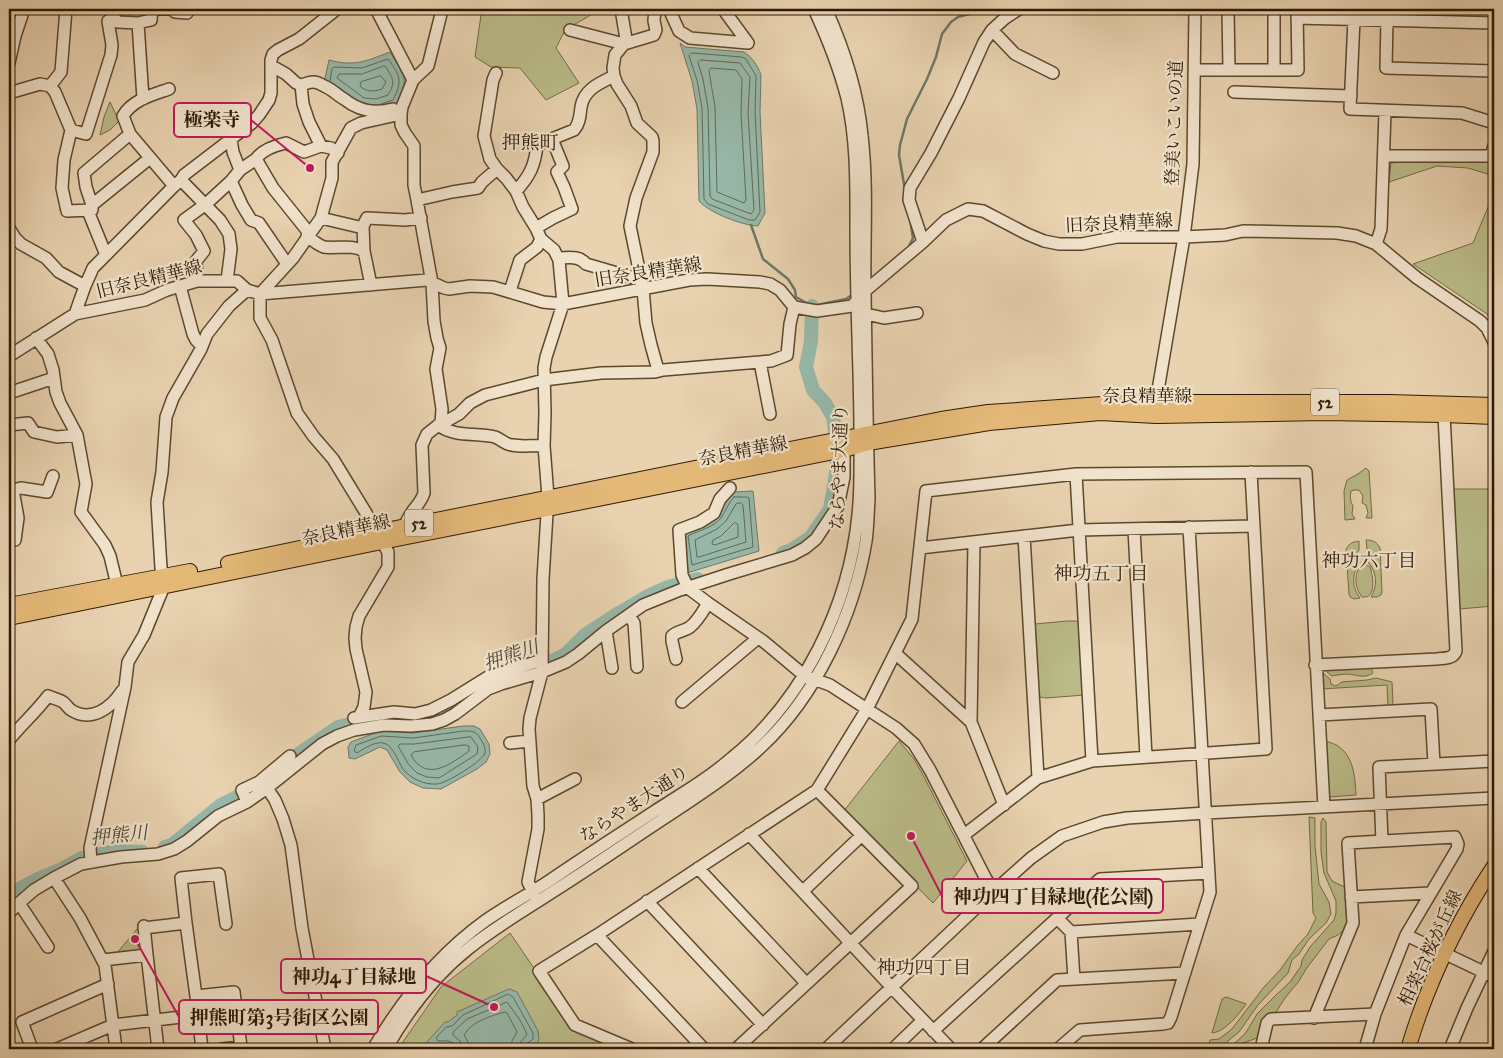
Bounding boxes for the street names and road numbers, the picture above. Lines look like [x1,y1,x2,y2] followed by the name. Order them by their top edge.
[1161,60,1187,186] street label: 登美いこいの道
[1064,209,1174,237] street label: 旧奈良精華線
[593,253,703,291] street label: 旧奈良精華線
[94,255,204,303] street label: 旧奈良精華線
[1102,385,1192,407] street label: 奈良精華線
[1311,388,1339,416] road number: 52
[826,404,852,530] street label: ならやま大通り
[697,432,789,470] street label: 奈良精華線
[405,509,433,536] road number: 52
[300,510,392,550] street label: 奈良精華線
[575,760,693,848] street label: ならやま大通り
[1393,886,1467,1010] street label: 相楽台桜が丘線

